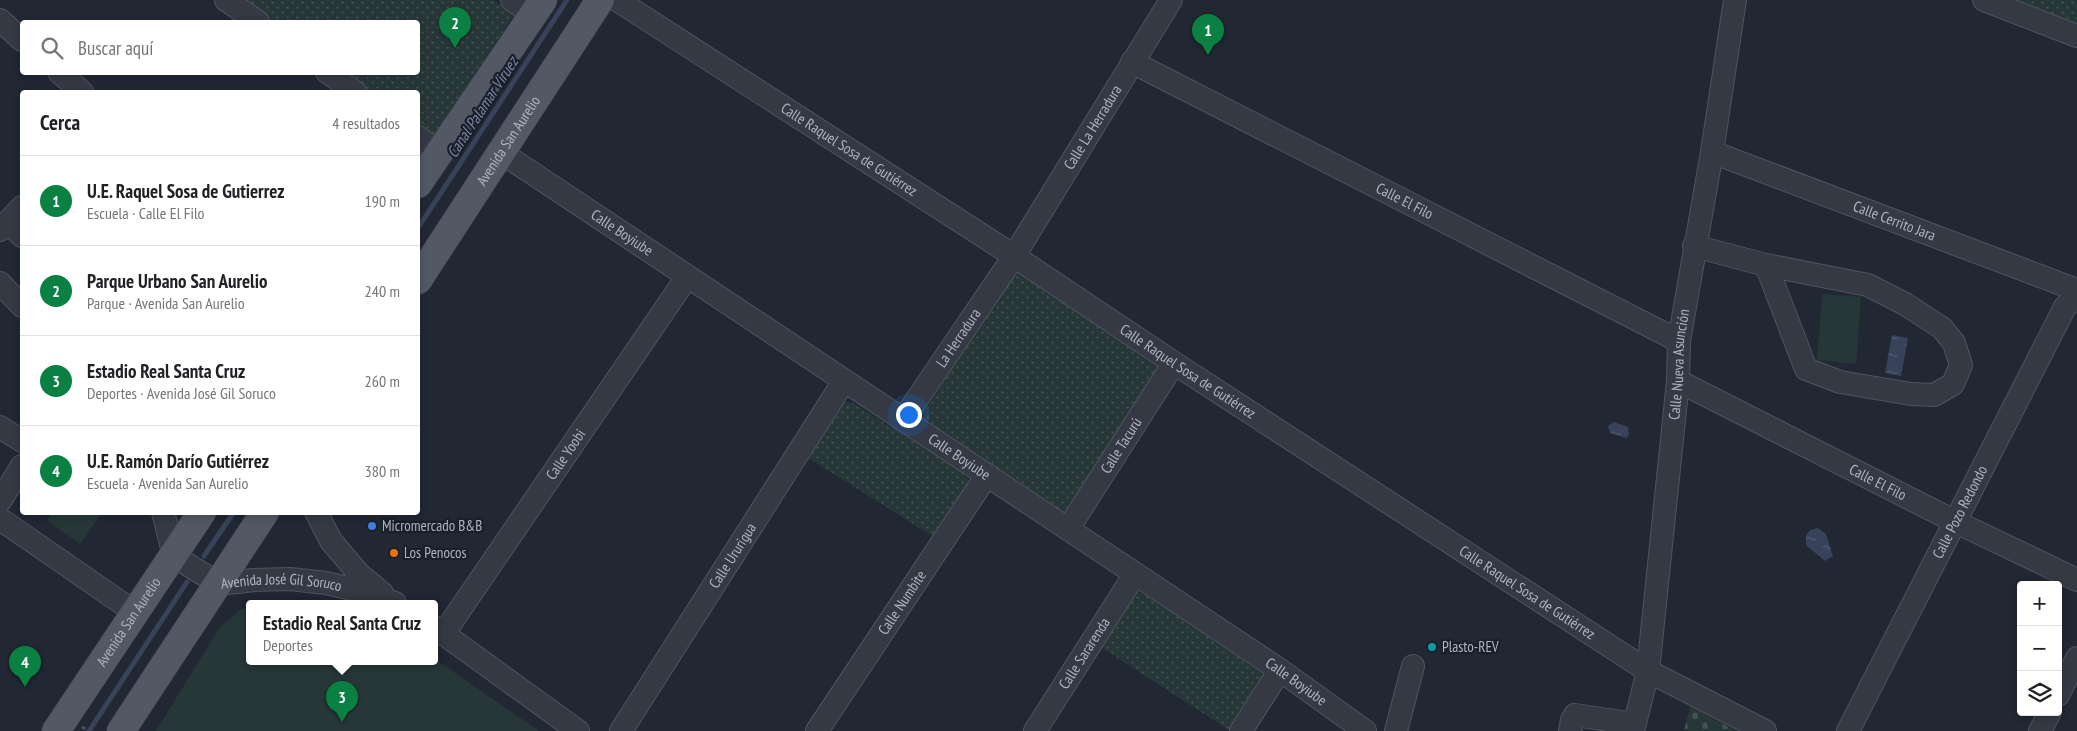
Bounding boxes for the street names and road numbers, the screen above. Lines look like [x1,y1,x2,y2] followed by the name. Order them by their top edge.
[1059,81,1126,173] street label: Calle La Herradura
[472,92,544,189] street label: Avenida San Aurelio
[777,98,921,200] street label: Calle Raquel Sosa de Gutiérrez
[1373,178,1437,223] street label: Calle El Filo
[1851,196,1938,245] street label: Calle Cerrito Jara
[588,205,657,260] street label: Calle Boyiube
[931,305,985,371] street label: La Herradura
[1664,308,1693,421] street label: Calle Nueva Asunción
[1117,320,1259,423] street label: Calle Raquel Sosa de Gutiérrez
[1096,414,1146,477] street label: Calle Tacurú
[541,425,589,483] street label: Calle Yoobi
[925,429,994,484] street label: Calle Boyiube
[1846,459,1910,504] street label: Calle El Filo
[1928,462,1991,562] street label: Calle Pozo Redondo
[704,519,760,592] street label: Calle Ururigua
[1456,541,1599,643] street label: Calle Raquel Sosa de Gutiérrez
[874,567,930,638] street label: Calle Numbite
[220,569,344,595] street label: Avenida José Gil Soruco
[92,573,165,670] street label: Avenida San Aurelio
[1054,614,1114,692] street label: Calle Sararenda
[1262,653,1331,710] street label: Calle Boyiube

